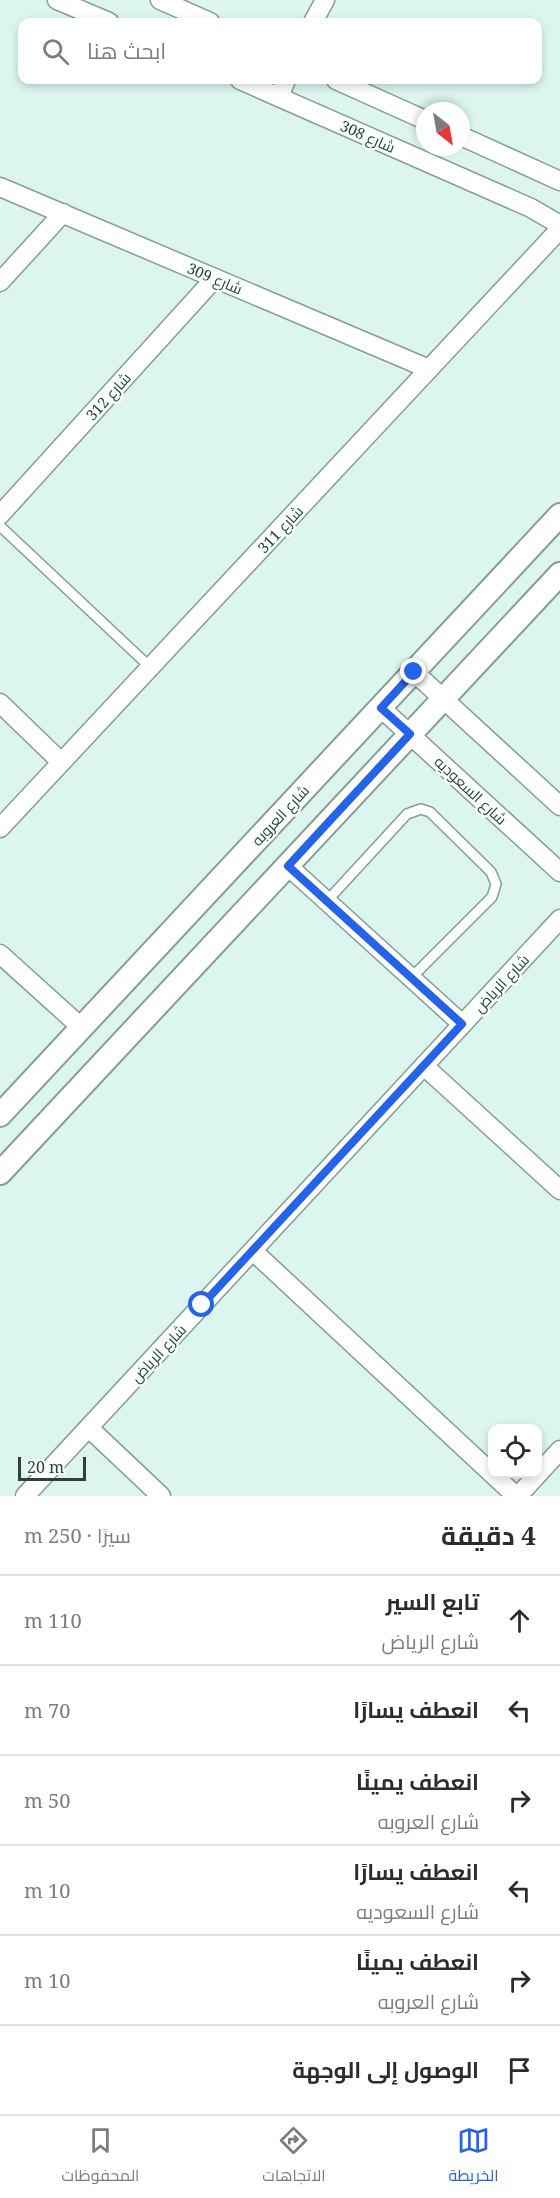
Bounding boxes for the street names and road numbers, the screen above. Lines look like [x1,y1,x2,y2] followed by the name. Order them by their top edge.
[337,115,399,159] street label: شارع 308
[184,257,246,300] street label: شارع 309
[81,368,136,426] street label: شارع 312
[253,501,309,558] street label: شارع 311
[429,751,512,830] street label: شارع السعوديه
[247,780,315,851] street label: شارع العروبه
[469,949,535,1018] street label: شارع الرياض
[126,1319,192,1388] street label: شارع الرياض

